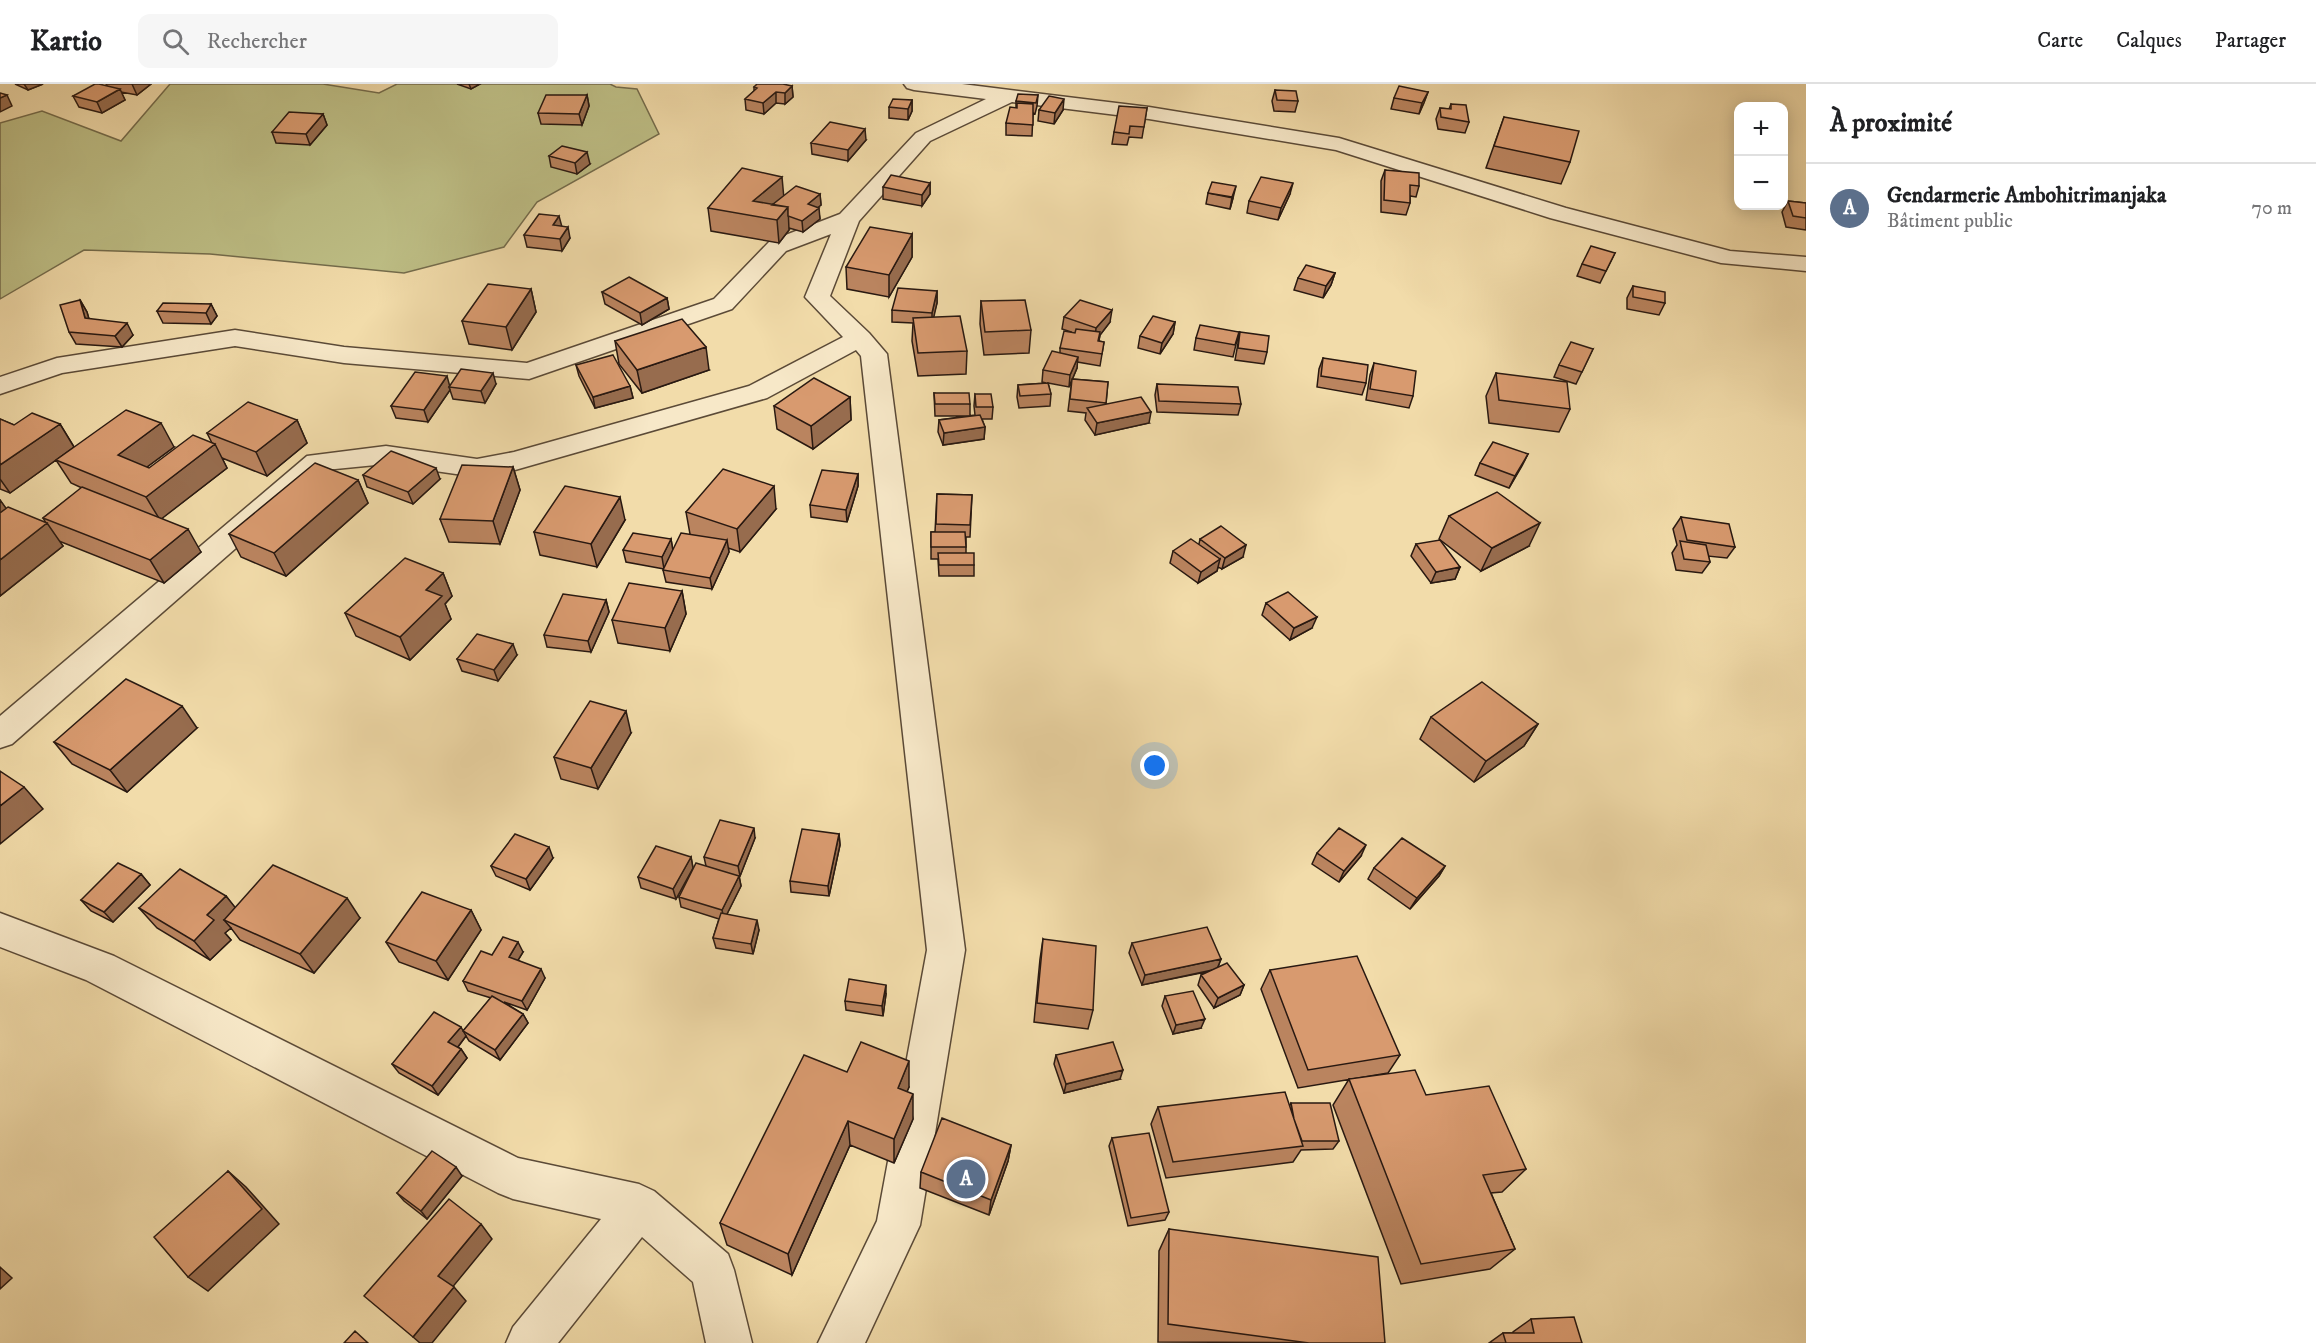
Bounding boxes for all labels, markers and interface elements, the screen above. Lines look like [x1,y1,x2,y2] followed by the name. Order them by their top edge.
[138,14,558,68] search box
[30,24,102,59] text: Kartio
[159,25,192,58] icon: search
[207,28,307,55] text: Rechercher
[2037,28,2083,54] text: Carte
[2116,28,2182,54] text: Calques
[2215,28,2286,54] text: Partager
[1734,102,1788,210] map controls
[1734,102,1788,156] button: +
[1830,107,1952,140] text: À proximité
[1734,156,1788,210] button: −
[1887,182,2166,209] text: Gendarmerie Ambohitrimanjaka
[1843,196,1856,221] text: A
[2251,196,2292,221] text: 70 m
[1887,209,2013,234] text: Bâtiment public
[1140,751,1169,780] your location
[946,1156,986,1202] pin: A

